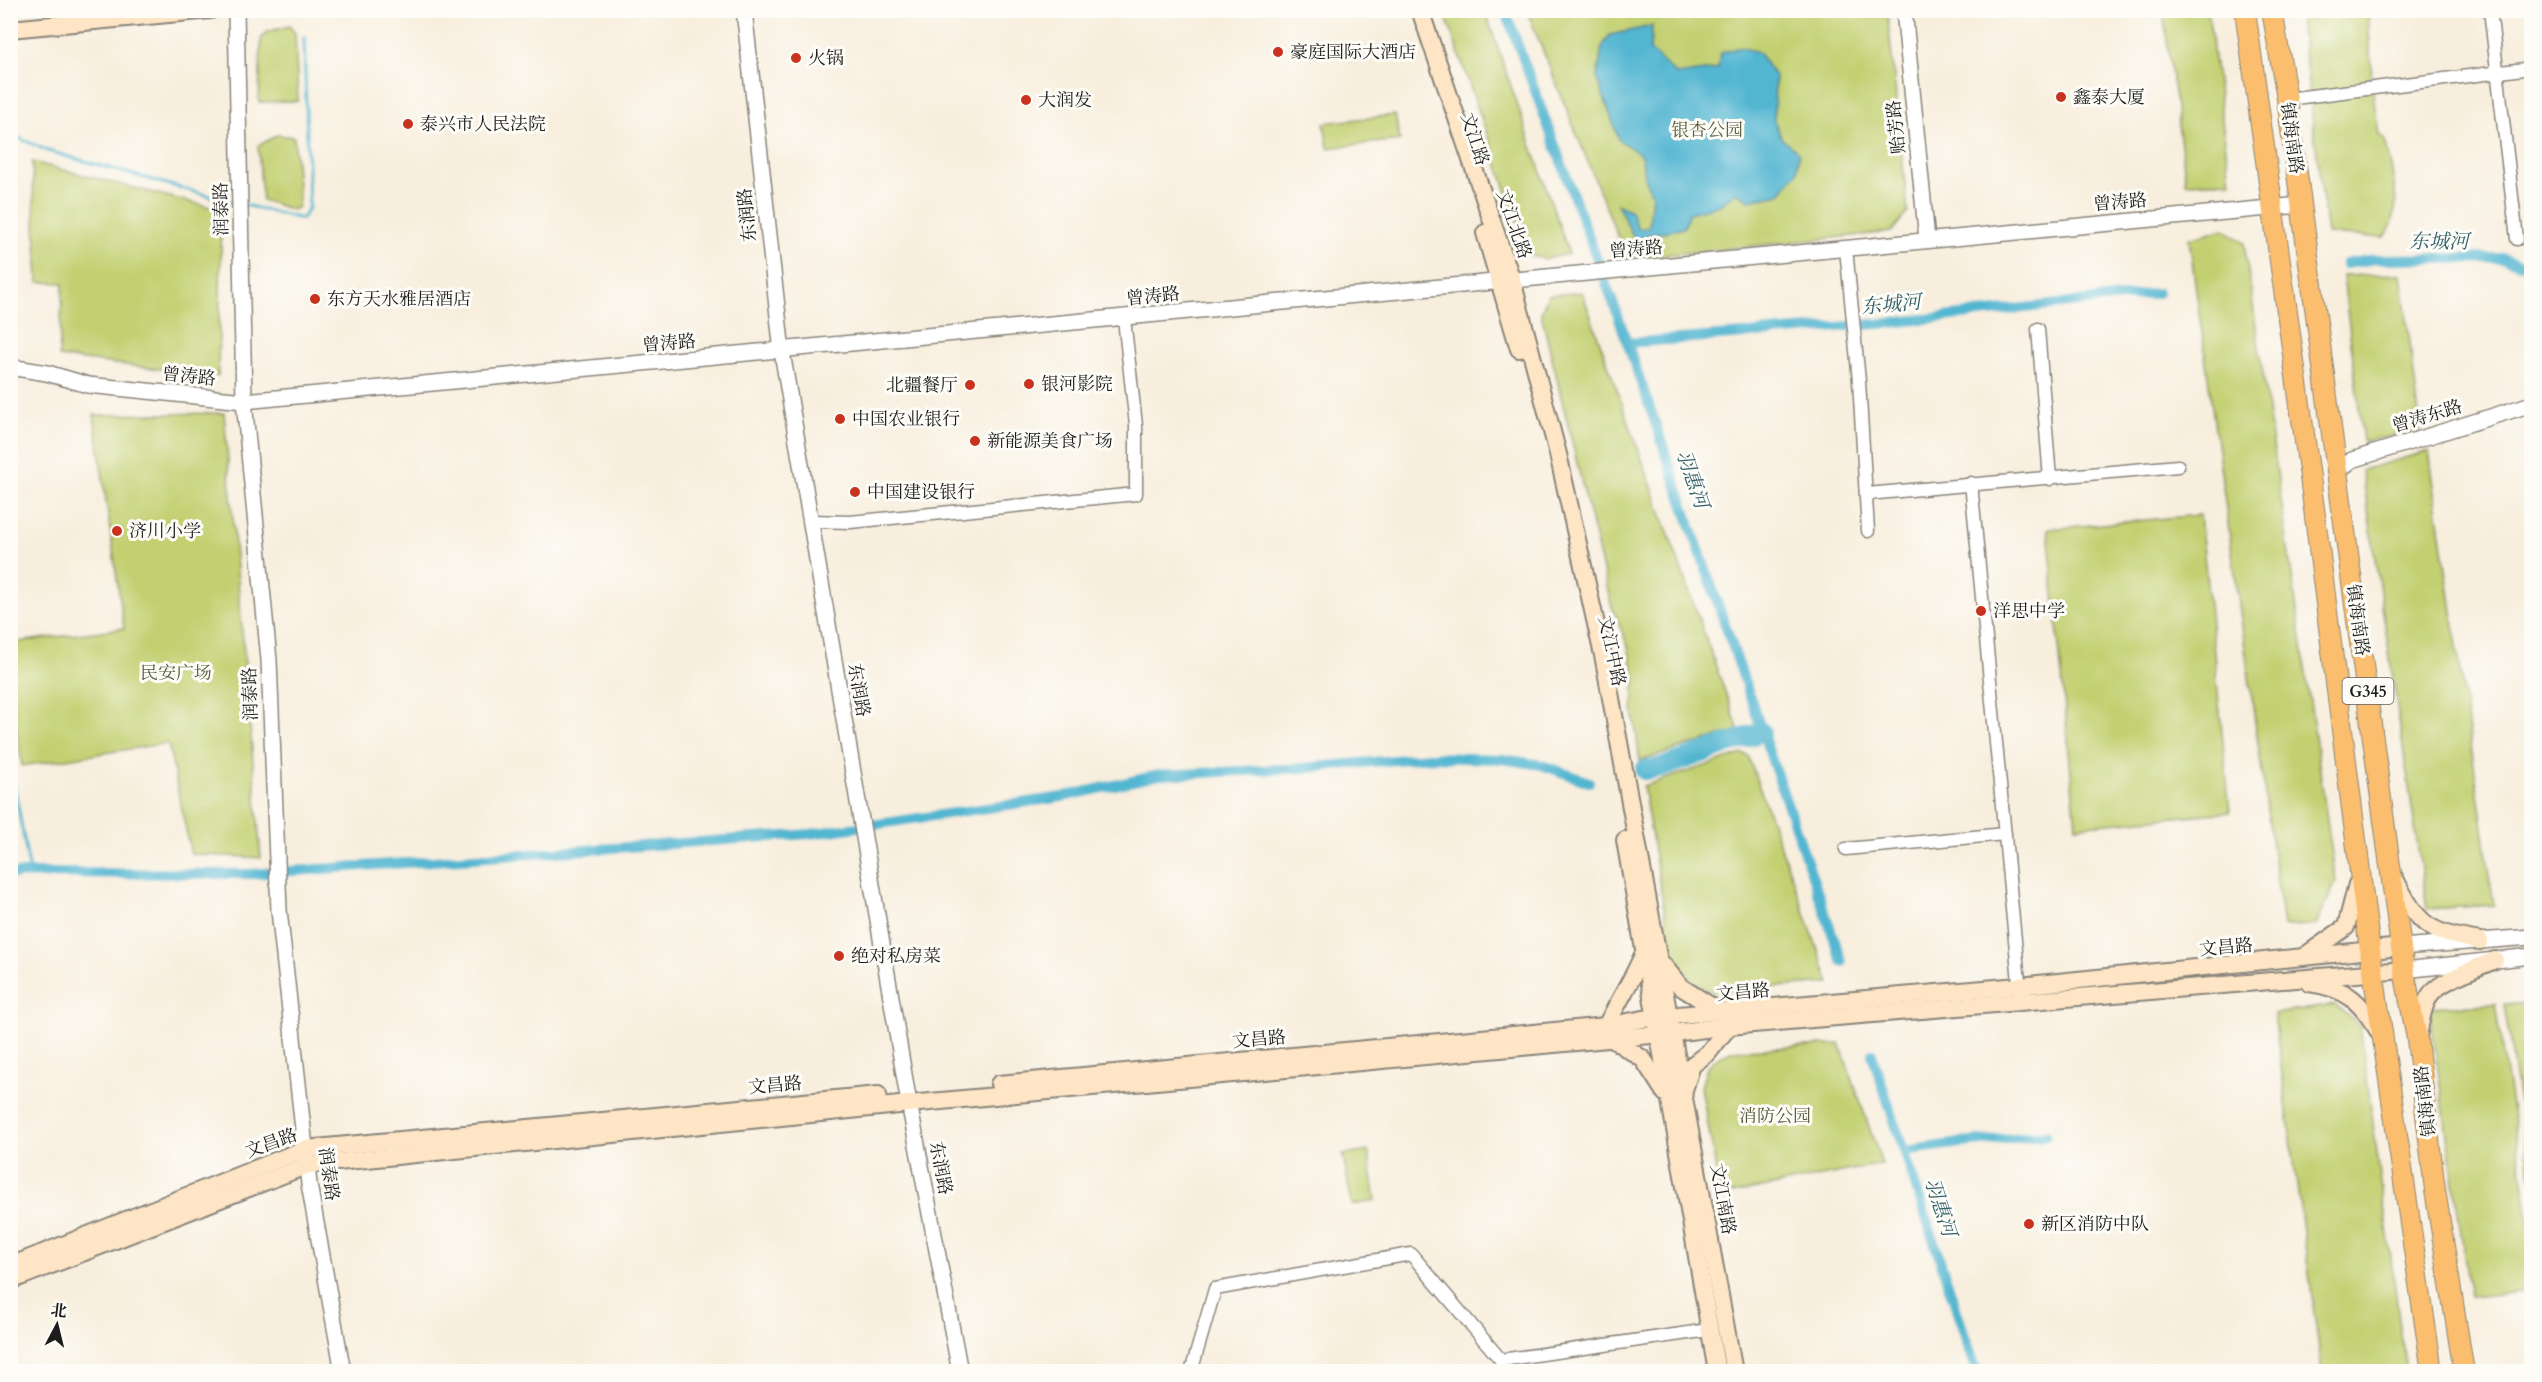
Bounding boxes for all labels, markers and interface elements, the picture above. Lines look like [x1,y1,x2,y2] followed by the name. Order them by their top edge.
[1290,40,1416,65] place label: 豪庭国际大酒店
[1271,45,1285,59] marker: 豪庭国际大酒店
[808,46,844,71] place label: 火锅
[789,51,803,65] marker: 火锅
[2073,85,2145,110] place label: 鑫泰大厦
[1038,88,1092,113] place label: 大润发
[2054,90,2068,104] marker: 鑫泰大厦
[1019,93,1033,107] marker: 大润发
[1881,99,1912,155] street label: 贻芳路
[2274,101,2309,175] street label: 镇海南路
[1454,110,1495,169] street label: 文江路
[420,112,546,137] place label: 泰兴市人民法院
[401,117,415,131] marker: 泰兴市人民法院
[1671,118,1743,143] park label: 银杏公园
[209,182,234,236] street label: 润泰路
[1490,186,1537,262] street label: 文江北路
[732,187,763,243] street label: 东润路
[2092,188,2148,217] street label: 曾涛路
[2409,228,2472,255] water label: 东城河
[1608,235,1664,264] street label: 曾涛路
[1125,281,1181,312] street label: 曾涛路
[327,287,471,312] place label: 东方天水雅居酒店
[1860,288,1925,321] water label: 东城河
[308,292,322,306] marker: 东方天水雅居酒店
[641,329,697,358] street label: 曾涛路
[161,361,217,392] street label: 曾涛路
[1041,372,1113,397] place label: 银河影院
[886,373,958,398] place label: 北疆餐厅
[1022,377,1036,391] marker: 银河影院
[963,378,977,392] marker: 北疆餐厅
[2389,394,2465,439] street label: 曾涛东路
[852,407,960,432] place label: 中国农业银行
[833,412,847,426] marker: 中国农业银行
[987,429,1113,454] place label: 新能源美食广场
[968,434,982,448] marker: 新能源美食广场
[1670,446,1716,515] water label: 羽惠河
[867,480,975,505] place label: 中国建设银行
[848,485,862,499] marker: 中国建设银行
[129,519,201,544] place label: 济川小学
[110,524,124,538] marker: 济川小学
[2340,583,2375,657] street label: 镇海南路
[1993,599,2065,624] place label: 洋思中学
[1974,604,1988,618] marker: 洋思中学
[1592,613,1631,689] street label: 文江中路
[140,661,212,686] park label: 民安广场
[842,661,876,719] street label: 东润路
[237,667,264,721] street label: 润泰路
[2342,678,2394,704] road number: G345
[2198,933,2254,962] street label: 文昌路
[851,944,941,969] place label: 绝对私房菜
[832,949,846,963] marker: 绝对私房菜
[1715,978,1771,1007] street label: 文昌路
[1231,1025,1287,1054] street label: 文昌路
[2409,1064,2442,1138] street label: 镇海南路
[747,1071,803,1100] street label: 文昌路
[1739,1104,1811,1129] park label: 消防公园
[242,1122,301,1164] street label: 文昌路
[923,1139,958,1197] street label: 东润路
[312,1146,345,1203] street label: 润泰路
[1704,1161,1741,1237] street label: 文江南路
[1918,1174,1964,1243] water label: 羽惠河
[2041,1212,2149,1237] place label: 新区消防中队
[2022,1217,2036,1231] marker: 新区消防中队
[27,1295,87,1355] north arrow
[49,1299,68,1323] text: 北

